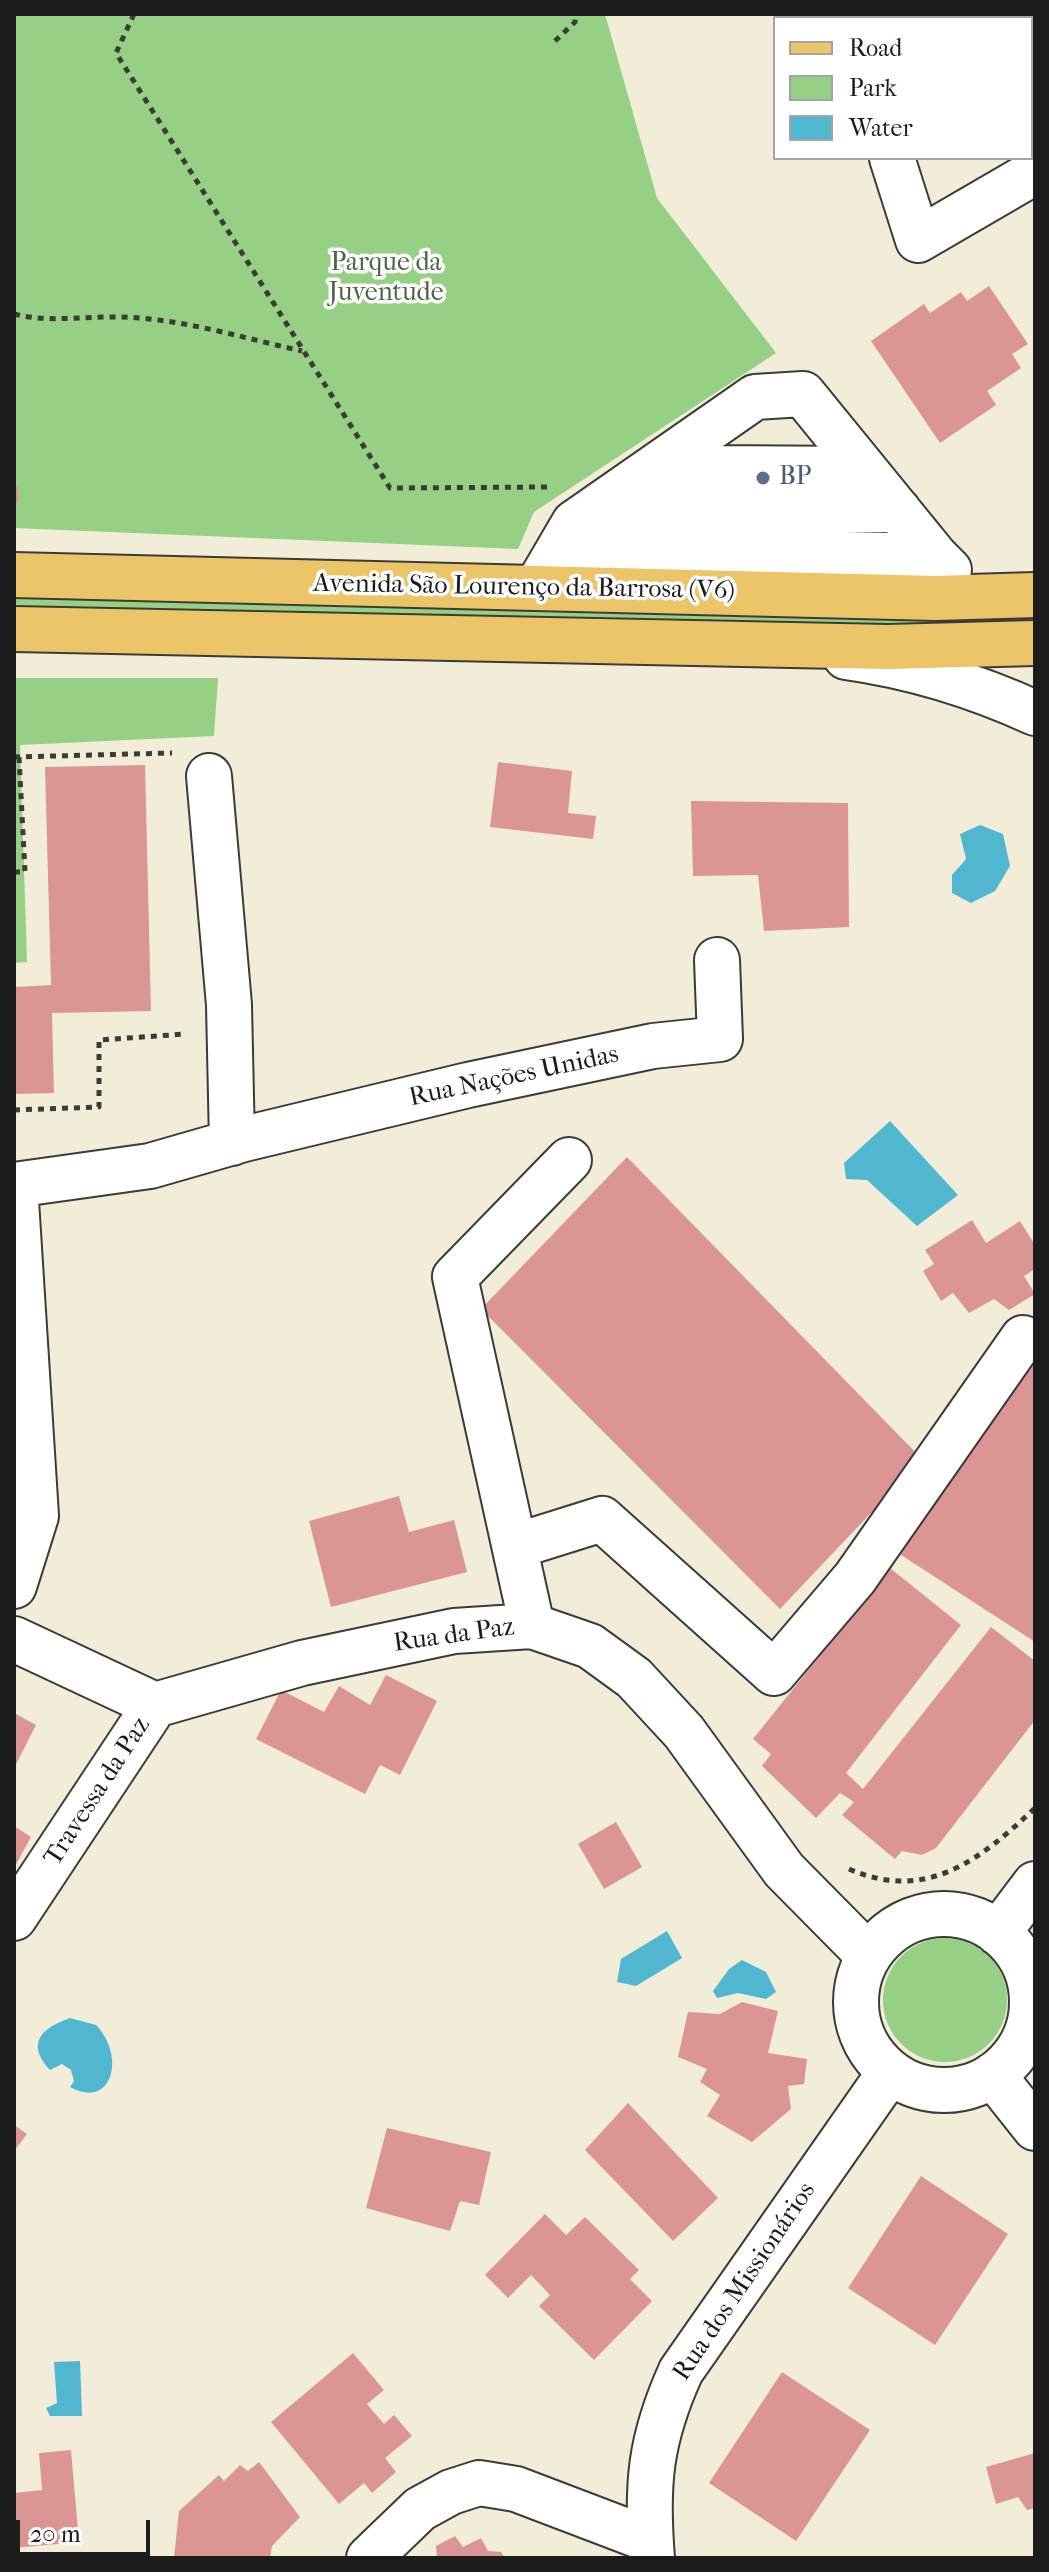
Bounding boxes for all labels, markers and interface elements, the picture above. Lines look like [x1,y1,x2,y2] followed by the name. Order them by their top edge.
[773,16,1033,160] legend
[849,34,902,62] text: Road
[849,74,897,102] text: Park
[849,114,913,142] text: Water
[328,248,444,310] park label: Parque da Juventude
[779,462,811,494] place label: BP
[754,469,772,487] marker: BP
[313,569,735,607] street label: Avenida São Lourenço da Barrosa (V6)
[406,1040,622,1114] street label: Rua Nações Unidas
[392,1612,516,1660] street label: Rua da Paz
[38,1712,158,1872] street label: Travessa da Paz
[667,2177,823,2387] street label: Rua dos Missionários
[20,2504,154,2554] scale bar
[30,2520,81,2548] text: 20 m

